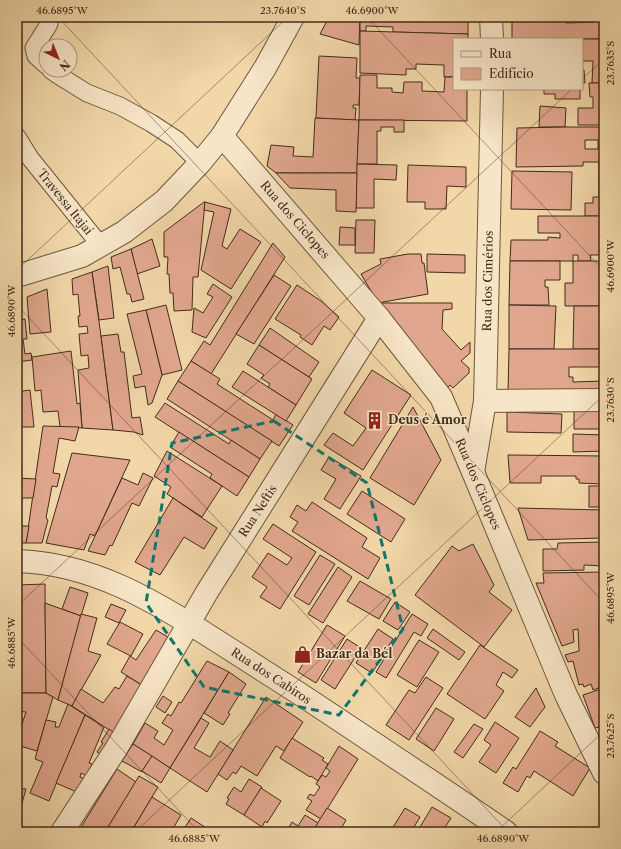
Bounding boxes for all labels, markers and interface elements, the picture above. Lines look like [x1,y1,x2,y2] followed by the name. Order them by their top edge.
[36,4,89,17] text: 46.6895°W
[260,4,306,17] text: 23.7640°S
[346,4,400,17] text: 46.6900°W
[38,38,78,78] north arrow
[453,38,583,90] legend
[604,41,617,85] text: 23.7635°S
[489,46,512,61] text: Rua
[56,57,73,74] text: N
[489,66,534,81] text: Edifício
[34,166,97,238] street label: Travessa Itajaí
[258,178,333,262] street label: Rua dos Ciclopes
[479,231,496,331] street label: Rua dos Cimérios
[604,238,617,292] text: 46.6900°W
[5,284,18,337] text: 46.6890°W
[604,377,617,423] text: 23.7630°S
[365,410,385,430] building icon: Deus é Amor
[388,412,467,427] place label: Deus é Amor
[452,436,505,532] street label: Rua dos Ciclopes
[235,482,280,540] street label: Rua Neftis
[604,571,617,624] text: 46.6895°W
[5,616,18,669] text: 46.6885°W
[228,644,314,707] street label: Rua dos Cabiros
[293,644,313,664] shop icon: Bazar da Bél
[316,646,392,661] place label: Bazar da Bél
[604,714,617,758] text: 23.7625°S
[168,832,221,845] text: 46.6885°W
[477,832,530,845] text: 46.6890°W

